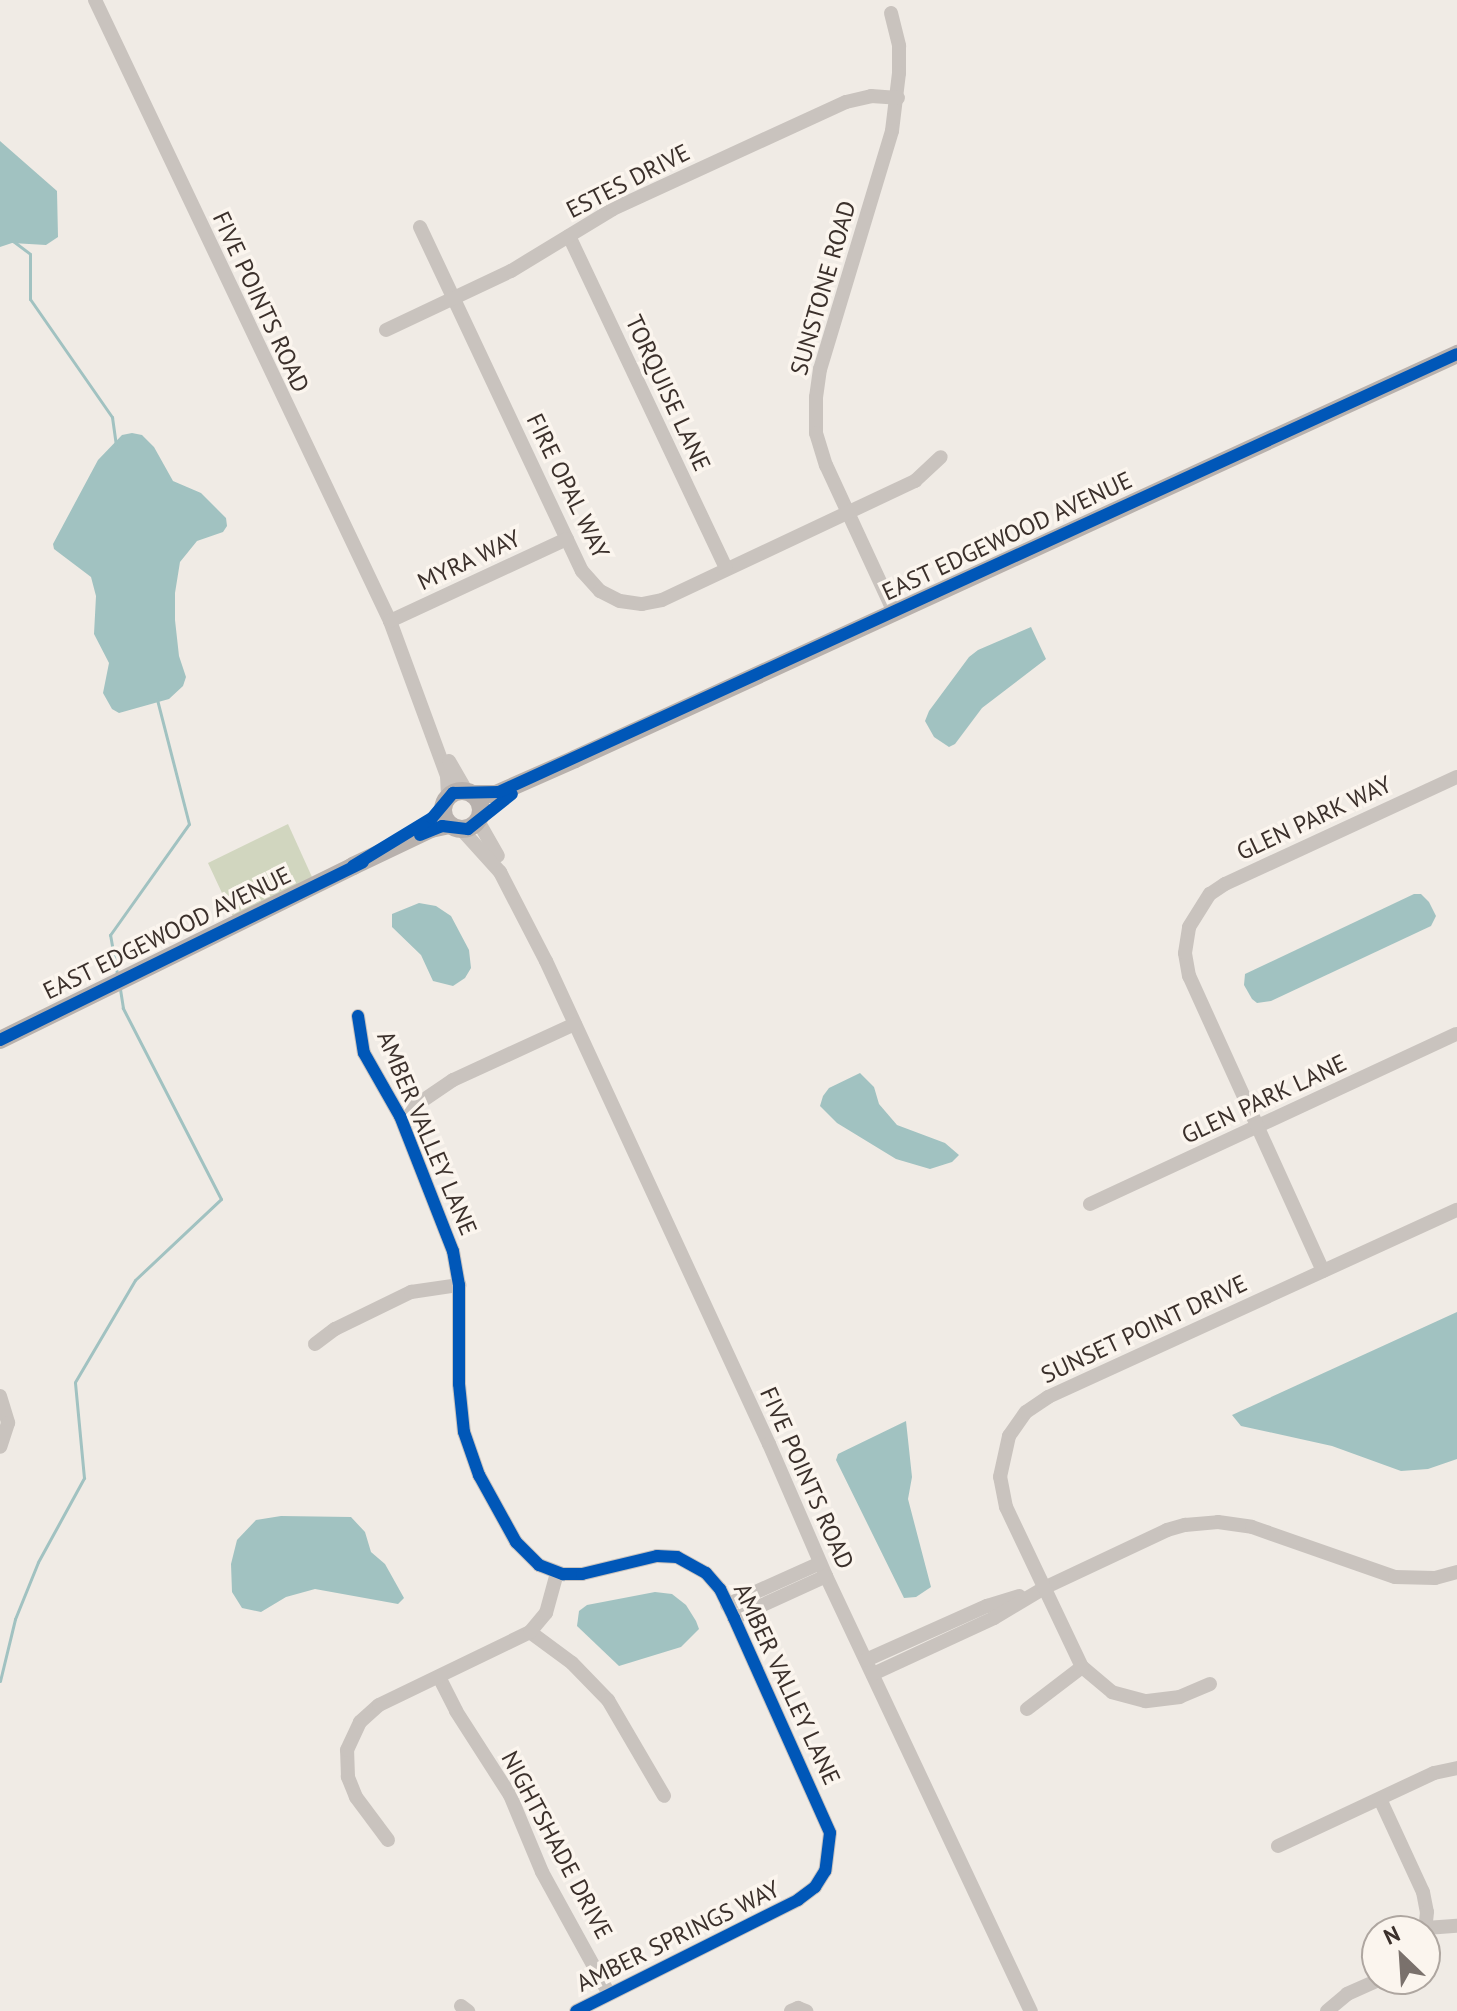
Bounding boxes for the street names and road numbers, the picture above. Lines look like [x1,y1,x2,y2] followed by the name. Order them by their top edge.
[562,138,694,224] street label: ESTES DRIVE
[784,197,862,379] street label: SUNSTONE ROAD
[207,207,315,397] street label: FIVE POINTS ROAD
[619,311,717,475] street label: TORQUISE LANE
[520,408,616,564] street label: FIRE OPAL WAY
[877,465,1137,607] street label: EAST EDGEWOOD AVENUE
[412,523,526,597] street label: MYRA WAY
[1231,769,1397,867] street label: GLEN PARK WAY
[38,860,296,1006] street label: EAST EDGEWOOD AVENUE
[371,1026,483,1240] street label: AMBER VALLEY LANE
[1177,1048,1351,1150] street label: GLEN PARK LANE
[1036,1268,1252,1390] street label: SUNSET POINT DRIVE
[754,1383,860,1573] street label: FIVE POINTS ROAD
[727,1578,847,1790] street label: AMBER VALLEY LANE
[495,1746,619,1944] street label: NIGHTSHADE DRIVE
[571,1874,785,1998] street label: AMBER SPRINGS WAY

